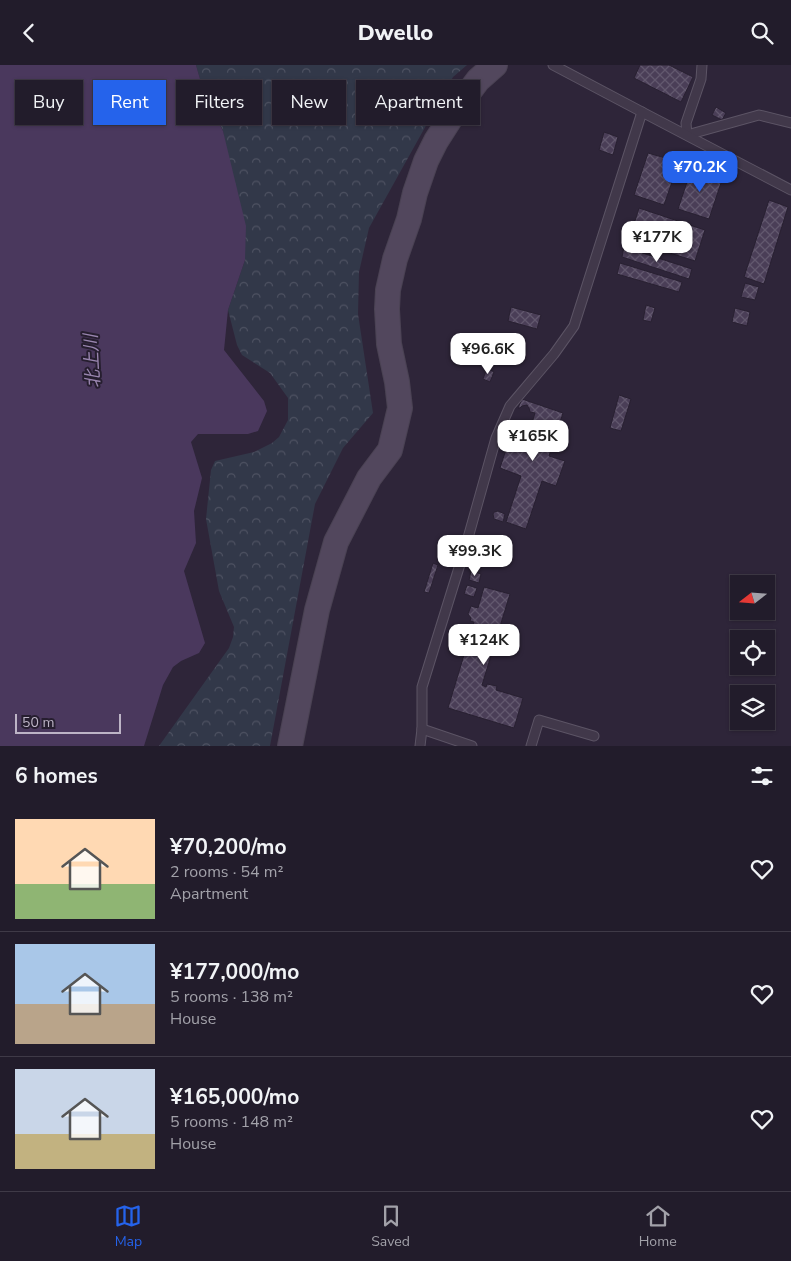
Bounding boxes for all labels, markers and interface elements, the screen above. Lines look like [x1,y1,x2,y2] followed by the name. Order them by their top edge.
[358,18,433,48] text: Dwello
[15,19,43,47] icon: back
[748,19,776,47] icon: search
[15,80,83,125] chip: Buy
[93,80,166,125] chip: Rent
[176,80,262,125] chip: Filters
[272,80,346,125] chip: New
[356,80,480,125] chip: Apartment
[659,151,741,193] pin: ¥70.2K
[674,156,727,178] text: ¥70.2K
[622,221,692,263] pin: ¥177K
[632,226,682,248] text: ¥177K
[78,331,105,389] water label: 北上川
[447,333,529,375] pin: ¥96.6K
[462,338,515,360] text: ¥96.6K
[498,419,568,462] pin: ¥165K
[508,425,558,447] text: ¥165K
[434,535,516,577] pin: ¥99.3K
[449,540,502,562] text: ¥99.3K
[730,575,775,620] north arrow
[730,575,775,730] map controls
[449,623,519,666] pin: ¥124K
[459,629,509,651] text: ¥124K
[730,630,775,675] button: locate
[730,685,775,730] button: layers
[15,711,121,734] scale bar
[22,713,54,732] text: 50 m
[15,762,98,790] text: 6 homes
[748,762,776,790] icon: filters
[170,833,287,861] text: ¥70,200/mo
[55,839,115,899] icon: home
[748,855,776,883] icon: heart
[170,861,283,883] text: 2 rooms · 54 m²
[170,883,248,905] text: Apartment
[170,958,299,986] text: ¥177,000/mo
[55,964,115,1024] icon: home
[748,980,776,1008] icon: heart
[170,986,293,1008] text: 5 rooms · 138 m²
[170,1008,216,1030] text: House
[170,1083,299,1111] text: ¥165,000/mo
[55,1089,115,1149] icon: home
[748,1105,776,1133] icon: heart
[170,1111,293,1133] text: 5 rooms · 148 m²
[170,1133,216,1155] text: House
[114,1202,142,1251] tab: Map
[371,1202,410,1251] tab: Saved
[639,1202,677,1251] tab: Home

